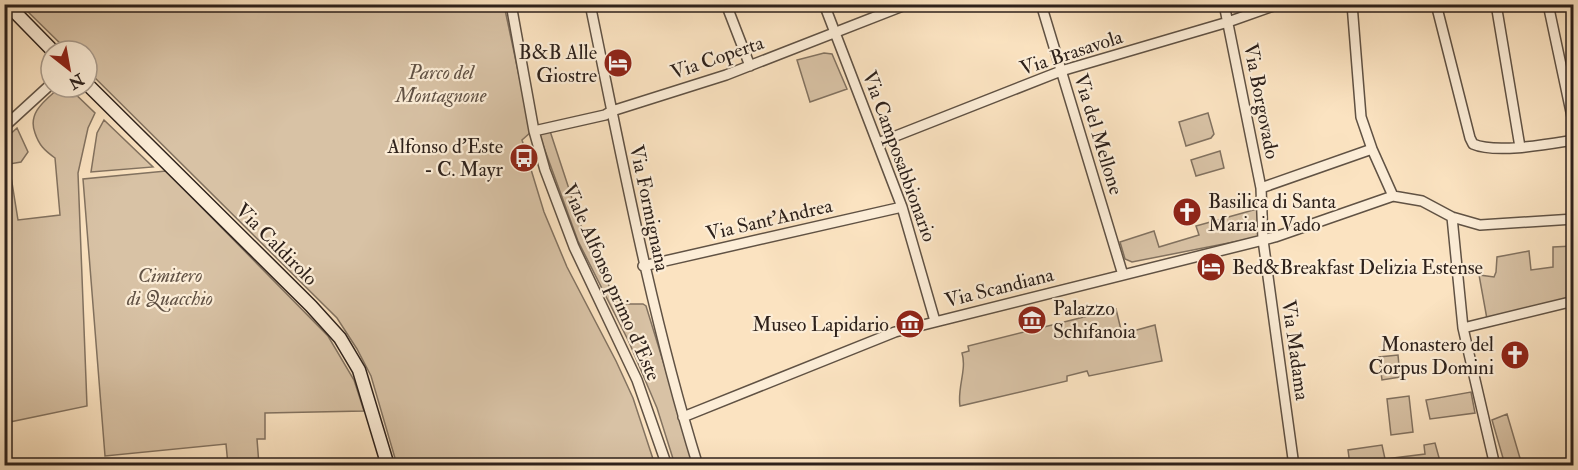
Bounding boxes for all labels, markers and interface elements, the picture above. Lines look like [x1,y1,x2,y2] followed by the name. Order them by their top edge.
[1017,24,1126,81] street label: Via Brasavola
[667,30,768,86] street label: Via Coperta
[39,39,99,99] north arrow
[519,40,597,88] place label: B&B Alle Giostre
[1238,41,1285,161] street label: Via Borgovado
[602,47,634,79] hotel icon: B&B Alle Giostre
[395,60,487,108] park label: Parco del Montagnone
[856,67,942,245] street label: Via Camposabbionario
[64,68,88,94] text: N
[1068,71,1129,198] street label: Via del Mellone
[386,134,504,182] place label: Alfonso d'Este - C. Mayr
[508,142,540,174] bus stop icon: Alfonso d'Este - C. Mayr
[624,143,675,274] street label: Via Formignana
[556,180,666,385] street label: Viale Alfonso primo d'Este
[1208,189,1337,237] place label: Basilica di Santa Maria in Vado
[703,193,836,246] street label: Via Sant'Andrea
[1171,196,1203,228] church icon: Basilica di Santa Maria in Vado
[230,198,323,291] street label: Via Caldirolo
[1195,251,1227,283] hotel icon: Bed&Breakfast Delizia Estense
[1232,255,1483,280] place label: Bed&Breakfast Delizia Estense
[942,262,1057,313] street label: Via Scandiana
[126,263,213,312] park label: Cimitero di Quacchio
[1053,296,1137,344] place label: Palazzo Schifanoia
[1276,298,1315,403] street label: Via Madama
[1016,304,1048,336] museum icon: Palazzo Schifanoia
[894,308,926,340] museum icon: Museo Lapidario
[752,312,889,338] place label: Museo Lapidario
[1368,332,1494,381] place label: Monastero del Corpus Domini
[1499,339,1531,371] church icon: Monastero del Corpus Domini

